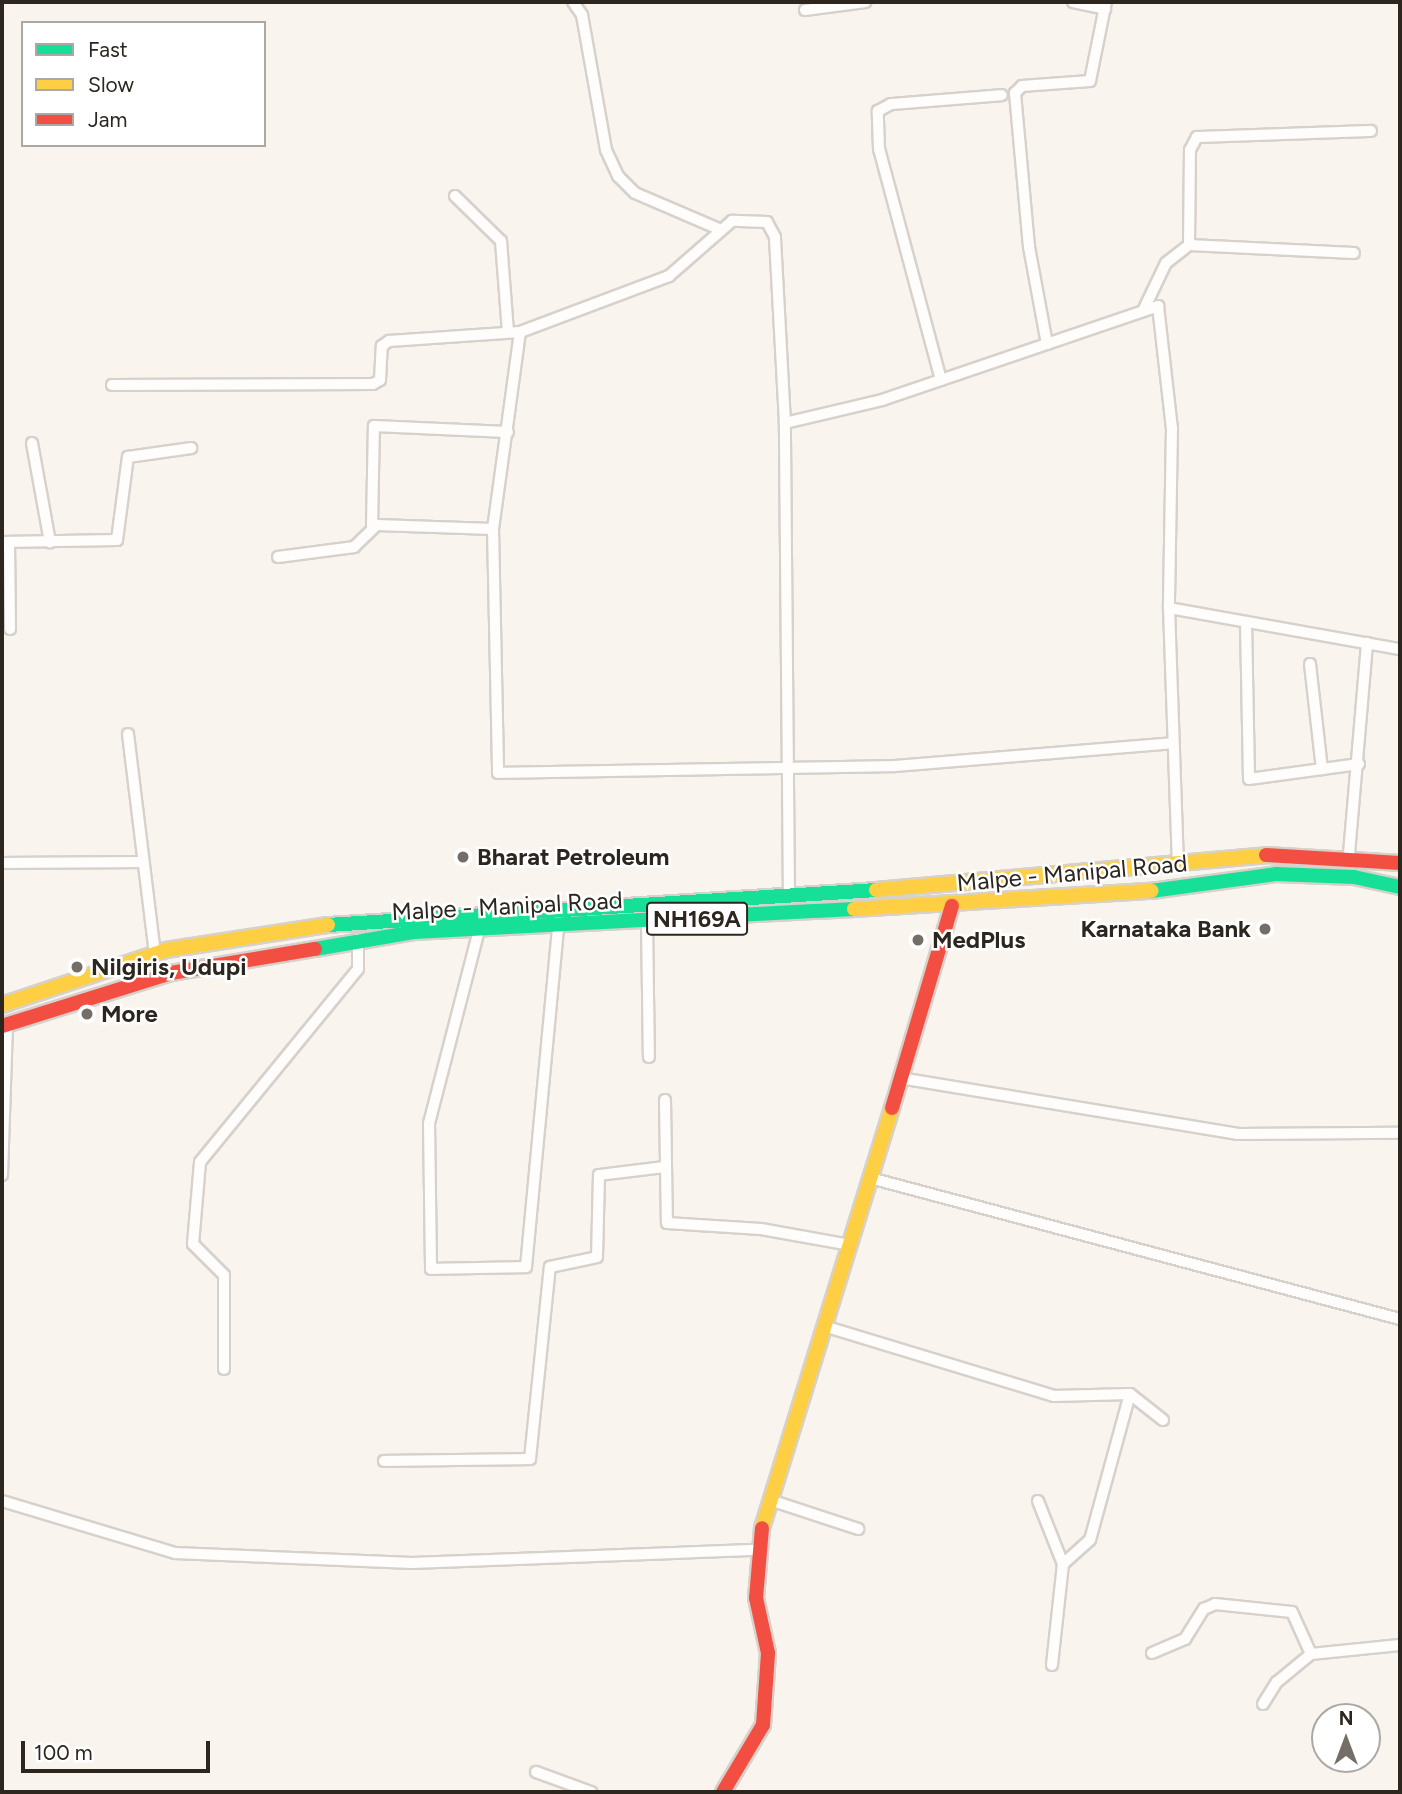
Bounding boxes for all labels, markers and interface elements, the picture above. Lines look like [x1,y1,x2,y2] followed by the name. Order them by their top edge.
[21,21,266,147] legend
[88,37,128,62] text: Fast
[88,72,134,97] text: Slow
[88,107,127,132] text: Jam
[477,843,669,871] place label: Bharat Petroleum
[455,849,471,865] marker: Bharat Petroleum
[956,849,1188,897] street label: Malpe - Manipal Road
[391,886,623,926] street label: Malpe - Manipal Road
[644,900,750,938] road number: NH169A
[1080,915,1251,943] place label: Karnataka Bank
[1257,921,1273,937] marker: Karnataka Bank
[932,926,1025,954] place label: MedPlus
[910,932,926,948] marker: MedPlus
[91,953,246,981] place label: Nilgiris, Udupi
[69,959,85,975] marker: Nilgiris, Udupi
[101,1000,158,1028] place label: More
[79,1006,95,1022] marker: More
[1311,1703,1381,1773] north arrow
[1339,1707,1353,1730] text: N
[24,1728,214,1772] scale bar
[34,1740,93,1765] text: 100 m

